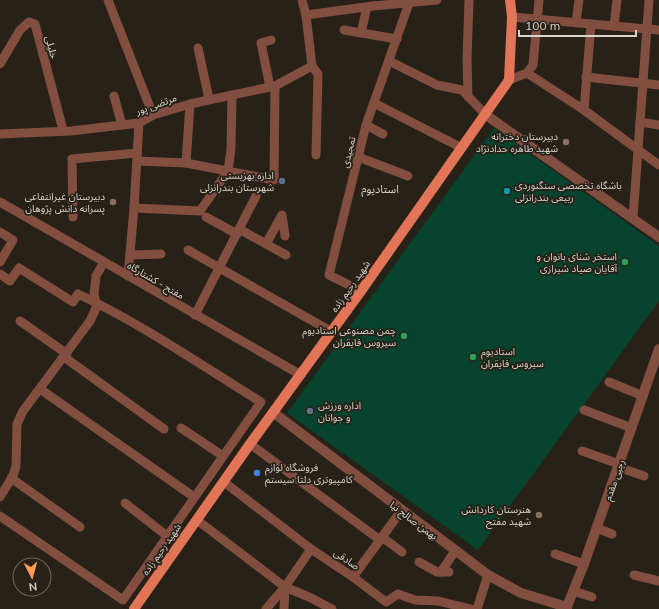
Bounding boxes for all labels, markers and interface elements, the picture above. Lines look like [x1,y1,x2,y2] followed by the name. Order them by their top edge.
[519,12,636,38] scale bar
[525,18,560,33] text: 100 m
[42,34,61,60] street label: خلیلی
[133,91,179,118] street label: مرتضی پور
[476,130,558,155] place label: دبیرستان دخترانه شهید طاهره حدادنژاد
[338,135,359,169] street label: تمجیدی
[561,137,571,147] marker: دبیرستان دخترانه شهید طاهره حدادنژاد
[200,169,274,194] place label: اداره بهزیستی شهرستان بندرانزلی
[277,176,287,186] marker: اداره بهزیستی شهرستان بندرانزلی
[515,179,622,204] place label: باشگاه تخصصی سنگنوردی ربیعی بندرانزلی
[361,182,399,197] district label: استادیوم
[502,186,512,196] marker: باشگاه تخصصی سنگنوردی ربیعی بندرانزلی
[25,190,105,215] place label: دبیرستان غیرانتفاعی پسرانه دانش پژوهان
[108,197,118,207] marker: دبیرستان غیرانتفاعی پسرانه دانش پژوهان
[536,250,618,275] place label: استخر شنای بانوان و آقایان صیاد شیرازی
[620,257,630,267] marker: استخر شنای بانوان و آقایان صیاد شیرازی
[328,258,374,315] street label: شهید رحیم زاده
[124,259,187,303] street label: مفتح - کشتارگاه
[302,324,396,349] place label: چمن مصنوعی استادیوم سیروس قایقران
[399,331,409,341] marker: چمن مصنوعی استادیوم سیروس قایقران
[481,345,544,370] place label: استادیوم سیروس قایقران
[468,352,478,362] marker: استادیوم سیروس قایقران
[318,399,361,424] place label: اداره ورزش و جوانان
[305,406,315,416] marker: اداره ورزش و جوانان
[601,457,630,503] street label: رجبی مقدم
[265,461,354,487] place label: فروشگاه لوازم کامپیوتری دلتا سیستم
[252,468,262,478] marker: فروشگاه لوازم کامپیوتری دلتا سیستم
[387,498,440,544] street label: بهمن صالح نیا
[461,503,531,529] place label: هنرستان کاردانش شهید مفتح
[534,510,544,520] marker: هنرستان کاردانش شهید مفتح
[139,521,185,578] street label: شهید رحیم زاده
[331,546,362,573] street label: صادقی
[12,557,52,597] north arrow
[28,580,38,594] text: N

